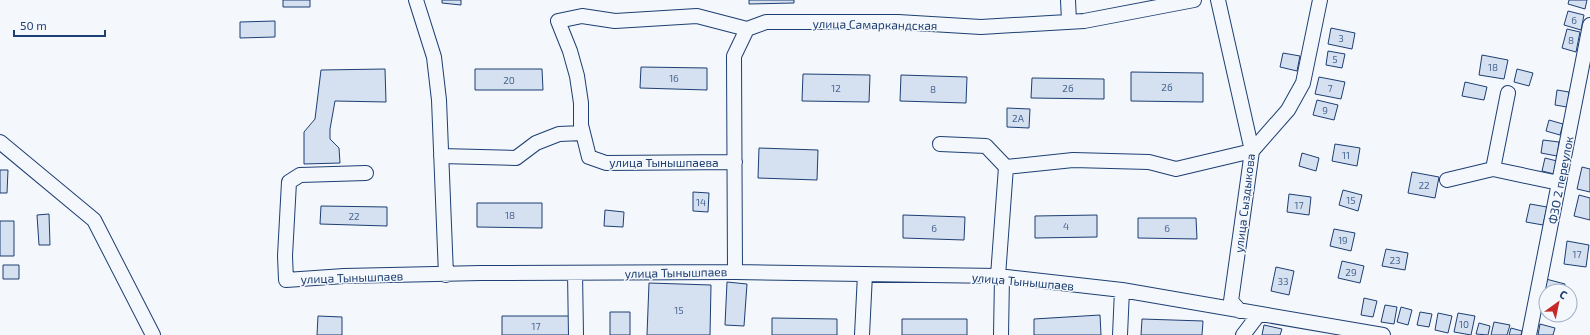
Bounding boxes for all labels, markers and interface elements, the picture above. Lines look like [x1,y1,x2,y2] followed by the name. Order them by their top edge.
[14,12,105,38] scale bar
[1571,14,1577,26] house number: 6
[812,16,937,33] street label: улица Самаркандская
[20,18,47,32] text: 50 m
[1338,32,1344,44] house number: 3
[1568,34,1574,46] house number: 8
[1332,53,1338,65] house number: 5
[1488,61,1498,73] house number: 18
[669,72,679,84] house number: 16
[503,74,515,86] house number: 20
[1161,81,1173,93] house number: 2б
[831,82,841,94] house number: 12
[1062,82,1074,94] house number: 2б
[1327,82,1333,94] house number: 7
[930,83,936,95] house number: 8
[1322,104,1328,116] house number: 9
[1012,112,1025,124] house number: 2А
[1545,134,1576,225] street label: ФЗО 2 переулок
[1342,149,1350,161] house number: 11
[1231,153,1258,253] street label: улица Сыздыкова
[609,155,719,170] street label: улица Тынышпаева
[1418,179,1430,191] house number: 22
[1346,194,1356,206] house number: 15
[696,196,706,208] house number: 14
[1294,199,1304,211] house number: 17
[505,209,515,221] house number: 18
[348,210,360,222] house number: 22
[1063,220,1069,232] house number: 4
[931,222,937,234] house number: 6
[1164,222,1170,234] house number: 6
[1338,234,1348,246] house number: 19
[1572,248,1582,260] house number: 17
[1389,254,1401,266] house number: 23
[625,264,728,281] street label: улица Тынышпаев
[1345,266,1357,278] house number: 29
[300,268,404,287] street label: улица Тынышпаев
[971,270,1075,293] street label: улица Тынышпаев
[1277,275,1289,287] house number: 33
[1538,283,1578,323] north arrow
[1557,287,1570,302] text: С
[674,304,684,316] house number: 15
[1459,318,1469,330] house number: 10
[531,320,541,332] house number: 17

